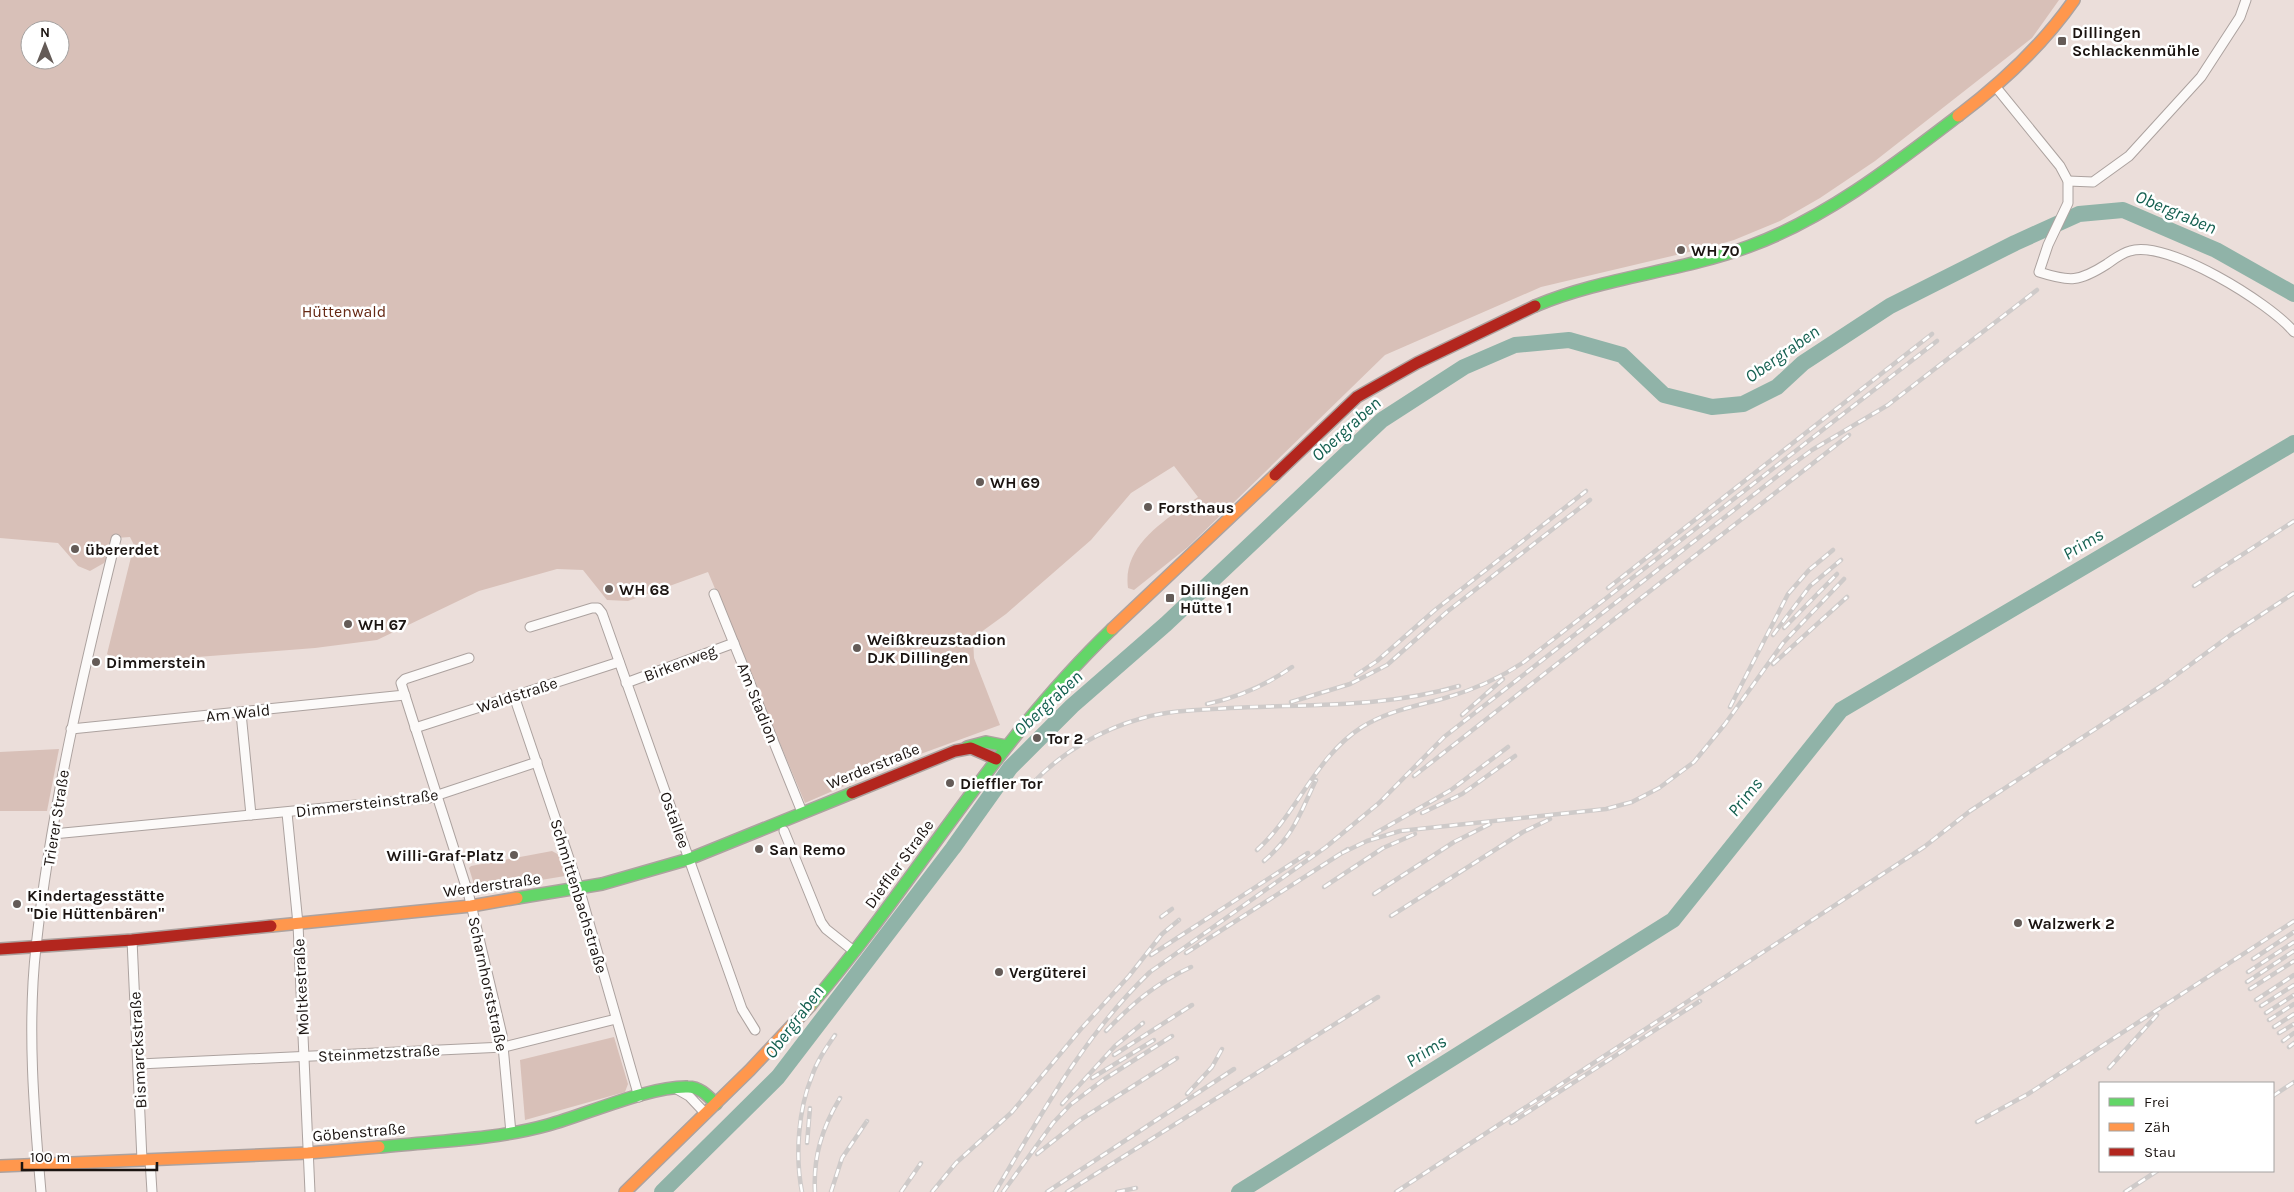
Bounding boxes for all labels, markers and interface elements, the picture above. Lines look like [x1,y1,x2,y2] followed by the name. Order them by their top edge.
[20,20,70,70] north arrow
[2072,23,2200,60] place label: Dillingen Schlackenmühle
[40,24,50,41] text: N
[2056,35,2068,47] marker: Dillingen Schlackenmühle
[2132,185,2220,239] water label: Obergraben
[1691,241,1740,260] place label: WH 70
[1675,244,1687,256] marker: WH 70
[302,302,386,321] park label: Hüttenwald
[1740,320,1824,388] water label: Obergraben
[1307,392,1385,466] water label: Obergraben
[990,473,1040,492] place label: WH 69
[974,476,986,488] marker: WH 69
[1158,498,1234,517] place label: Forsthaus
[1142,501,1154,513] marker: Forsthaus
[2059,523,2107,565] water label: Prims
[85,540,159,559] place label: übererdet
[69,543,81,555] marker: übererdet
[619,580,670,599] place label: WH 68
[1180,580,1249,617] place label: Dillingen Hütte 1
[603,583,615,595] marker: WH 68
[1164,592,1176,604] marker: Dillingen Hütte 1
[358,615,406,634] place label: WH 67
[342,618,354,630] marker: WH 67
[867,630,1006,667] place label: Weißkreuzstadion DJK Dillingen
[641,640,719,686] street label: Birkenweg
[851,642,863,654] marker: Weißkreuzstadion DJK Dillingen
[106,653,206,672] place label: Dimmerstein
[90,656,102,668] marker: Dimmerstein
[733,660,783,746] street label: Am Stadion
[1009,666,1087,740] water label: Obergraben
[474,673,560,717] street label: Waldstraße
[205,700,271,726] street label: Am Wald
[1047,729,1083,748] place label: Tor 2
[1031,732,1043,744] marker: Tor 2
[824,739,922,793] street label: Werderstraße
[39,768,73,868] street label: Trierer Straße
[1723,773,1767,821] water label: Prims
[960,774,1043,793] place label: Dieffler Tor
[944,777,956,789] marker: Dieffler Tor
[295,785,439,821] street label: Dimmersteinstraße
[656,789,694,851] street label: Ostallee
[546,816,612,976] street label: Schmittenbachstraße
[860,816,938,912] street label: Dieffler Straße
[769,840,846,859] place label: San Remo
[753,843,765,855] marker: San Remo
[387,846,504,865] place label: Willi-Graf-Platz
[508,849,520,861] marker: Willi-Graf-Platz
[442,869,542,901] street label: Werderstraße
[27,886,164,923] place label: Kindertagesstätte "Die Hüttenbären"
[11,898,23,910] marker: Kindertagesstätte "Die Hüttenbären"
[2028,914,2115,933] place label: Walzwerk 2
[464,915,512,1053] street label: Scharnhorststraße
[2012,917,2024,929] marker: Walzwerk 2
[289,938,313,1036] street label: Moltkestraße
[1009,963,1087,982] place label: Vergüterei
[993,966,1005,978] marker: Vergüterei
[759,981,829,1063] water label: Obergraben
[125,991,151,1109] street label: Bismarckstraße
[1402,1030,1450,1072] water label: Prims
[318,1040,440,1066] street label: Steinmetzstraße
[2099,1082,2274,1172] legend
[2144,1093,2169,1111] text: Frei
[312,1118,406,1146] street label: Göbenstraße
[2144,1118,2170,1136] text: Zäh
[22,1140,158,1172] scale bar
[2144,1143,2176,1161] text: Stau
[30,1148,70,1166] text: 100 m

